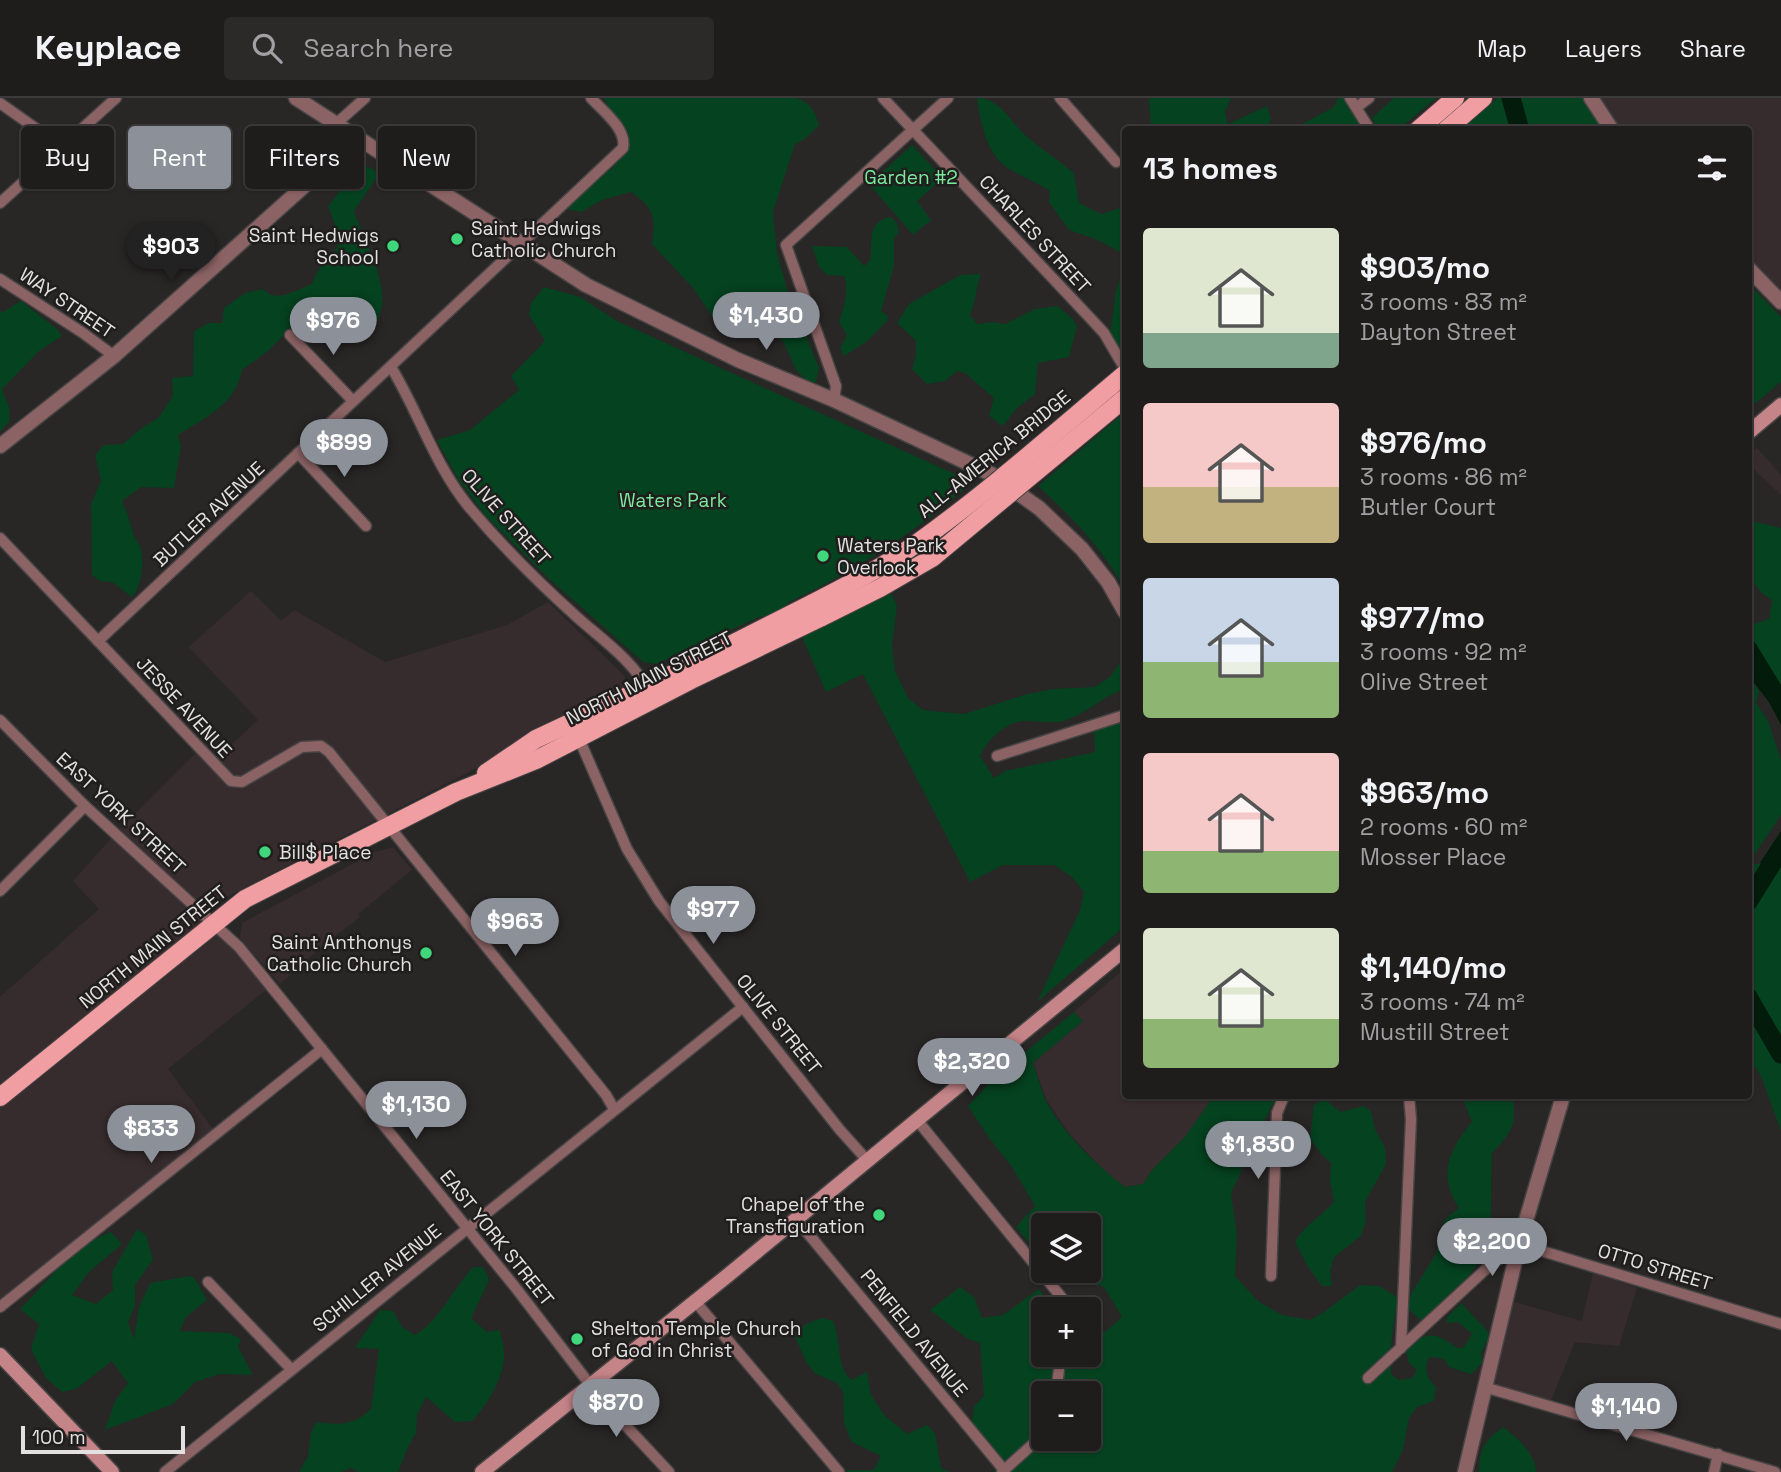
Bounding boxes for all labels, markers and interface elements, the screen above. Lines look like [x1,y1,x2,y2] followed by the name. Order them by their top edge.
[224,17,714,80] search box
[35,27,182,69] text: Keyplace
[248,29,286,67] icon: search
[304,31,453,65] text: Search here
[1477,33,1527,64] text: Map
[1565,33,1642,64] text: Layers
[1680,33,1746,64] text: Share
[21,126,114,189] chip: Buy
[128,126,231,189] chip: Rent
[245,126,364,189] chip: Filters
[378,126,475,189] chip: New
[1143,149,1278,188] text: 13 homes
[1693,149,1731,187] icon: filters
[864,165,958,190] park label: Garden #2
[974,170,1096,298] street label: CHARLES STREET
[471,216,616,263] place label: Saint Hedwigs Catholic Church
[130,223,212,283] pin: $903
[249,223,379,270] place label: Saint Hedwigs School
[142,231,200,261] text: $903
[449,231,465,247] marker: Saint Hedwigs Catholic Church
[385,238,401,254] marker: Saint Hedwigs School
[1360,248,1490,287] text: $903/mo
[1199,256,1283,340] icon: home
[15,262,119,344] street label: WAY STREET
[1360,287,1527,317] text: 3 rooms · 83 m²
[709,292,823,352] pin: $1,430
[292,298,374,357] pin: $976
[729,300,803,330] text: $1,430
[306,305,360,335] text: $976
[1360,317,1517,347] text: Dayton Street
[912,385,1076,523] street label: ALL-AMERICA BRIDGE
[303,420,385,479] pin: $899
[1360,423,1487,462] text: $976/mo
[316,427,372,457] text: $899
[1199,431,1283,515] icon: home
[148,456,270,572] street label: BUTLER AVENUE
[1360,462,1527,492] text: 3 rooms · 86 m²
[456,463,556,571] street label: OLIVE STREET
[619,488,727,513] park label: Waters Park
[1360,492,1496,522] text: Butler Court
[837,533,945,580] place label: Waters Park Overlook
[815,548,831,564] marker: Waters Park Overlook
[1360,598,1485,637] text: $977/mo
[1199,606,1283,690] icon: home
[562,625,736,731] street label: NORTH MAIN STREET
[1360,637,1527,667] text: 3 rooms · 92 m²
[131,651,237,763] street label: JESSE AVENUE
[1360,667,1488,697] text: Olive Street
[51,747,191,879] street label: EAST YORK STREET
[1360,773,1489,812] text: $963/mo
[1199,781,1283,865] icon: home
[1360,812,1527,842] text: 2 rooms · 60 m²
[279,840,371,865] place label: Bill$ Place
[1360,842,1506,872] text: Mosser Place
[257,844,273,860] marker: Bill$ Place
[74,880,232,1014] street label: NORTH MAIN STREET
[672,886,754,946] pin: $977
[686,894,740,924] text: $977
[474,898,556,958] pin: $963
[487,906,543,936] text: $963
[267,930,412,977] place label: Saint Anthonys Catholic Church
[418,945,434,961] marker: Saint Anthonys Catholic Church
[1360,948,1507,987] text: $1,140/mo
[1199,956,1283,1040] icon: home
[731,969,827,1079] street label: OLIVE STREET
[1360,987,1525,1017] text: 3 rooms · 74 m²
[1360,1017,1510,1047] text: Mustill Street
[915,1038,1029,1098] pin: $2,320
[934,1046,1010,1076] text: $2,320
[359,1082,473,1141] pin: $1,130
[381,1089,451,1119] text: $1,130
[110,1105,192,1165] pin: $833
[123,1113,179,1143] text: $833
[1201,1122,1315,1181] pin: $1,830
[1221,1129,1295,1159] text: $1,830
[434,1165,560,1311] street label: EAST YORK STREET
[726,1192,865,1239] place label: Chapel of the Transfiguration
[871,1207,887,1223] marker: Chapel of the Transfiguration
[1031,1213,1101,1451] map controls
[1031,1213,1101,1283] button: layers
[308,1218,446,1338] street label: SCHILLER AVENUE
[1435,1218,1549,1278] pin: $2,200
[1453,1226,1531,1256] text: $2,200
[1595,1238,1715,1296] street label: OTTO STREET
[855,1264,973,1402] street label: PENFIELD AVENUE
[1031,1297,1101,1367] button: +
[591,1316,801,1363] place label: Shelton Temple Church of God in Christ
[569,1331,585,1347] marker: Shelton Temple Church of God in Christ
[575,1380,657,1439] pin: $870
[1031,1381,1101,1451] button: −
[1569,1384,1683,1443] pin: $1,140
[588,1387,644,1417] text: $870
[1591,1391,1661,1421] text: $1,140
[21,1423,186,1455] scale bar
[32,1425,86,1450] text: 100 m

